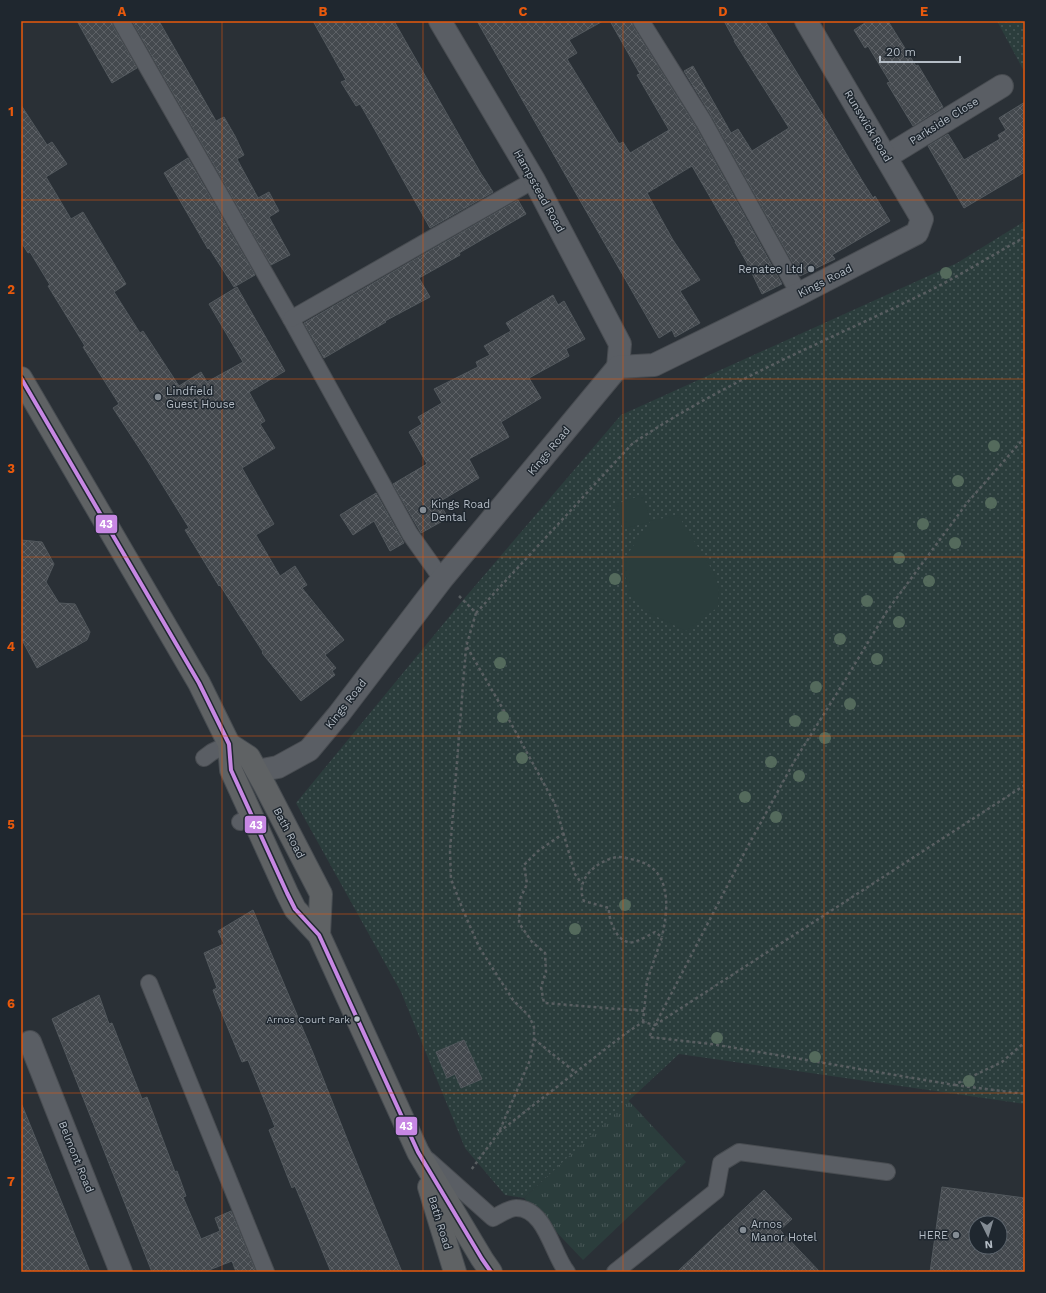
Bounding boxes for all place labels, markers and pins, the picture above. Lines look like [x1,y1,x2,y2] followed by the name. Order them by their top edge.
[738,263,803,276] place label: Renatec Ltd
[806,264,816,274] marker: Renatec Ltd
[166,385,235,411] place label: Lindfield Guest House
[153,392,163,402] marker: Lindfield Guest House
[431,498,490,524] place label: Kings Road Dental
[418,505,428,515] marker: Kings Road Dental
[267,1014,350,1025] place label: Arnos Court Park
[352,1014,362,1024] marker: Arnos Court Park
[751,1218,817,1244] place label: Arnos Manor Hotel
[738,1225,748,1235] marker: Arnos Manor Hotel
[919,1229,948,1242] place label: HERE
[951,1230,961,1240] marker: HERE

